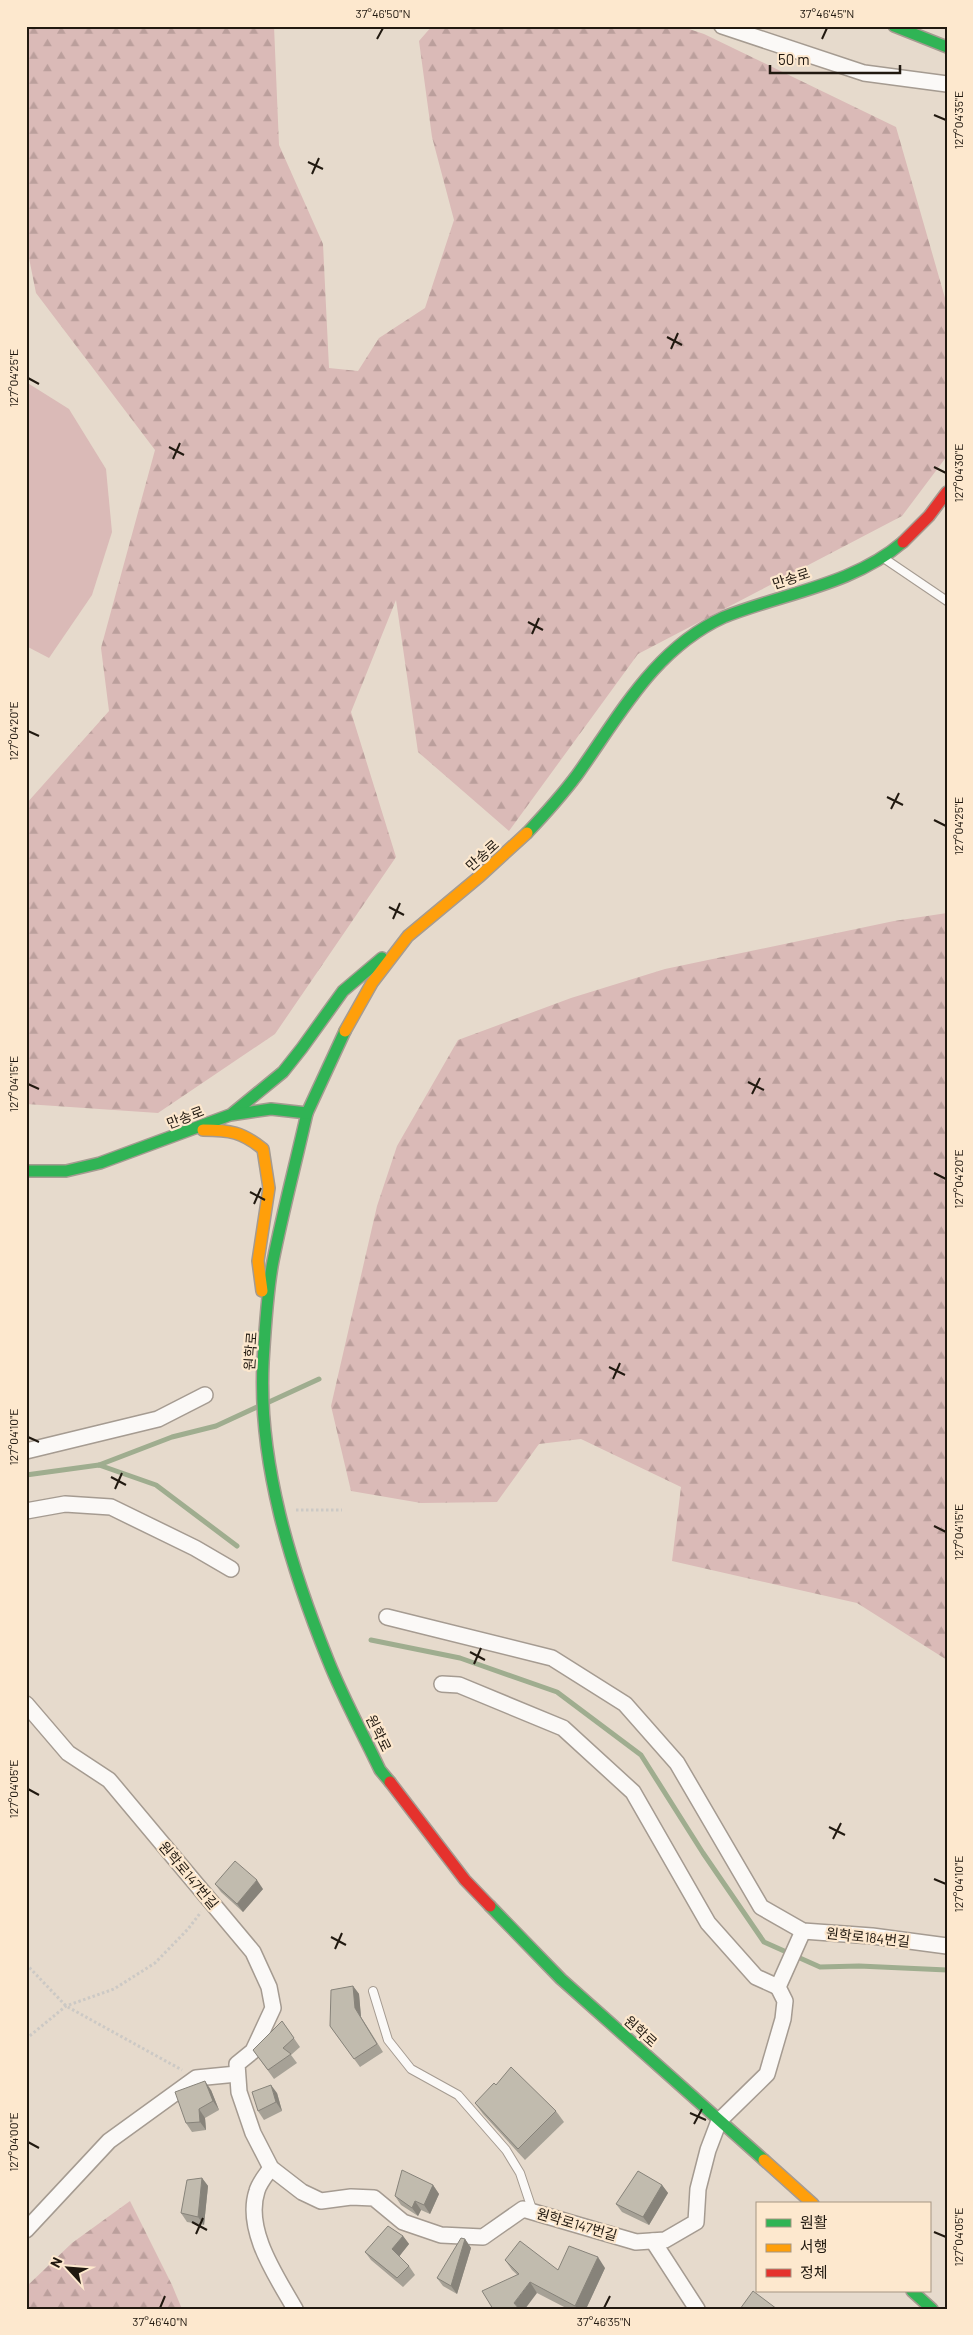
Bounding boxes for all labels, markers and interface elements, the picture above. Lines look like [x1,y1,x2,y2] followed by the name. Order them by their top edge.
[355,6,411,20] text: 37°46'50"N
[800,6,854,20] text: 37°46'45"N
[770,42,900,74] scale bar
[778,50,810,68] text: 50 m
[951,91,965,149] text: 127°04'35"E
[6,349,20,407] text: 127°04'25"E
[951,443,965,503] text: 127°04'30"E
[770,564,812,592] street label: 만송로
[6,701,20,761] text: 127°04'20"E
[951,797,965,855] text: 127°04'25"E
[462,836,502,874] street label: 만송로
[6,1056,20,1112] text: 127°04'15"E
[164,1102,206,1132] street label: 만송로
[951,1149,965,1209] text: 127°04'20"E
[240,1331,260,1371] street label: 원학로
[6,1408,20,1466] text: 127°04'10"E
[951,1504,965,1560] text: 127°04'15"E
[363,1712,395,1754] street label: 원학로
[6,1759,20,1819] text: 127°04'05"E
[156,1838,222,1912] street label: 원학로147번길
[951,1855,965,1913] text: 127°04'10"E
[825,1924,911,1950] street label: 원학로184번길
[621,2012,661,2050] street label: 원학로
[6,2112,20,2172] text: 127°04'00"E
[756,2202,930,2292] legend
[535,2204,619,2244] street label: 원학로147번길
[951,2207,965,2267] text: 127°04'05"E
[800,2213,828,2231] text: 원활
[800,2237,828,2255] text: 서행
[42,2242,92,2292] north arrow
[46,2254,66,2270] text: N
[800,2263,828,2281] text: 정체
[132,2314,188,2328] text: 37°46'40"N
[577,2314,631,2328] text: 37°46'35"N

